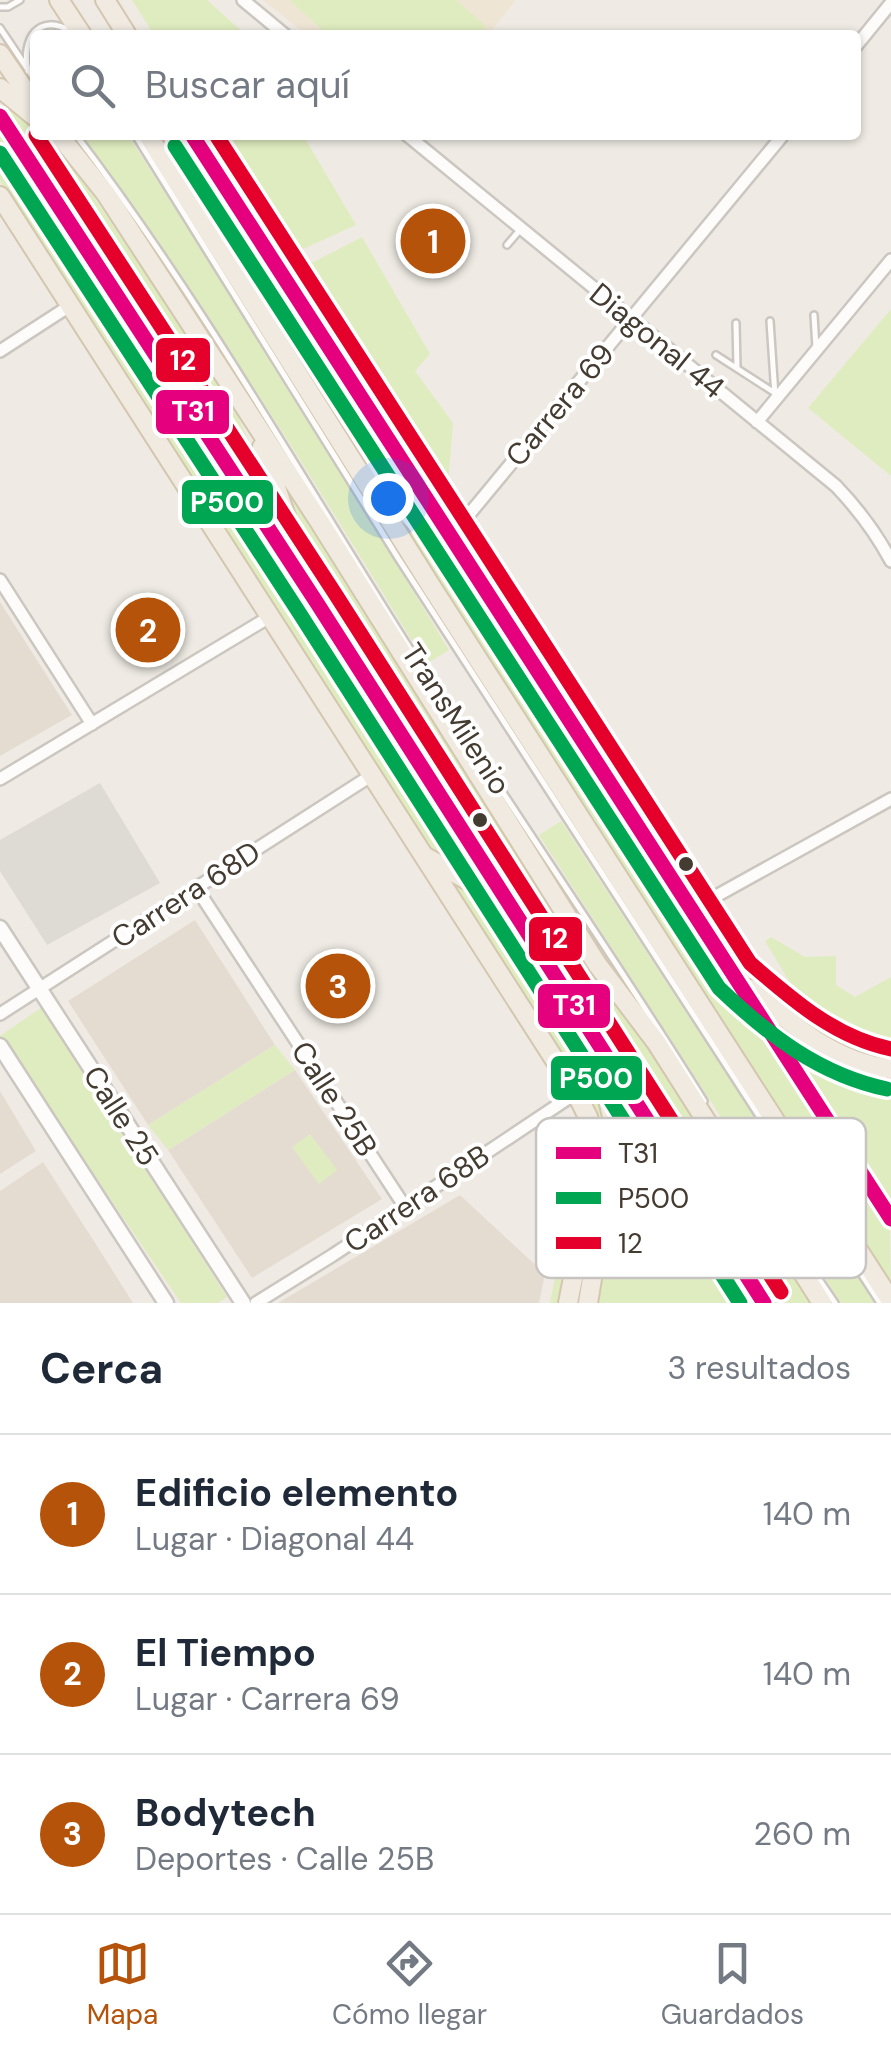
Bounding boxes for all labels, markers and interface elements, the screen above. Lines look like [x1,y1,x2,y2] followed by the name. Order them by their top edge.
[30,30,861,140] search box
[65,58,120,113] icon: search
[145,60,350,110] text: Buscar aquí
[400,204,466,278] pin: 1
[582,274,733,407] street label: Diagonal 44
[497,335,622,474] street label: Carrera 69
[154,336,212,384] line badge: 12
[170,342,196,379] text: 12
[154,388,231,436] line badge: T31
[171,393,215,430] text: T31
[363,473,414,524] your location
[180,478,275,526] line badge: P500
[190,484,264,521] text: P500
[116,592,180,668] pin: 2
[393,635,520,802] street label: TransMilenio
[470,810,490,830] unlabelled marker
[104,832,267,957] street label: Carrera 68D
[676,854,696,874] unlabelled marker
[527,915,584,963] line badge: 12
[542,920,568,957] text: 12
[306,948,370,1024] pin: 3
[536,982,612,1030] line badge: T31
[552,987,596,1024] text: T31
[283,1034,386,1164] street label: Calle 25B
[549,1054,644,1102] line badge: P500
[75,1058,168,1173] street label: Calle 25
[559,1060,633,1097] text: P500
[536,1118,866,1278] legend
[618,1135,658,1172] text: T31
[337,1136,497,1261] street label: Carrera 68B
[618,1180,689,1217] text: P500
[618,1225,643,1262] text: 12
[40,1341,163,1396] text: Cerca
[668,1347,851,1389] text: 3 resultados
[135,1468,458,1518] text: Edificio elemento
[67,1493,78,1535] text: 1
[763,1493,851,1535] text: 140 m
[135,1518,414,1560] text: Lugar · Diagonal 44
[135,1628,316,1678] text: El Tiempo
[63,1653,82,1695] text: 2
[763,1653,851,1695] text: 140 m
[135,1678,400,1720] text: Lugar · Carrera 69
[135,1788,316,1838] text: Bodytech
[63,1813,82,1855] text: 3
[754,1813,851,1855] text: 260 m
[135,1838,434,1880] text: Deportes · Calle 25B
[87,1936,158,2033] tab: Mapa
[332,1936,487,2033] tab: Cómo llegar
[661,1936,804,2033] tab: Guardados

